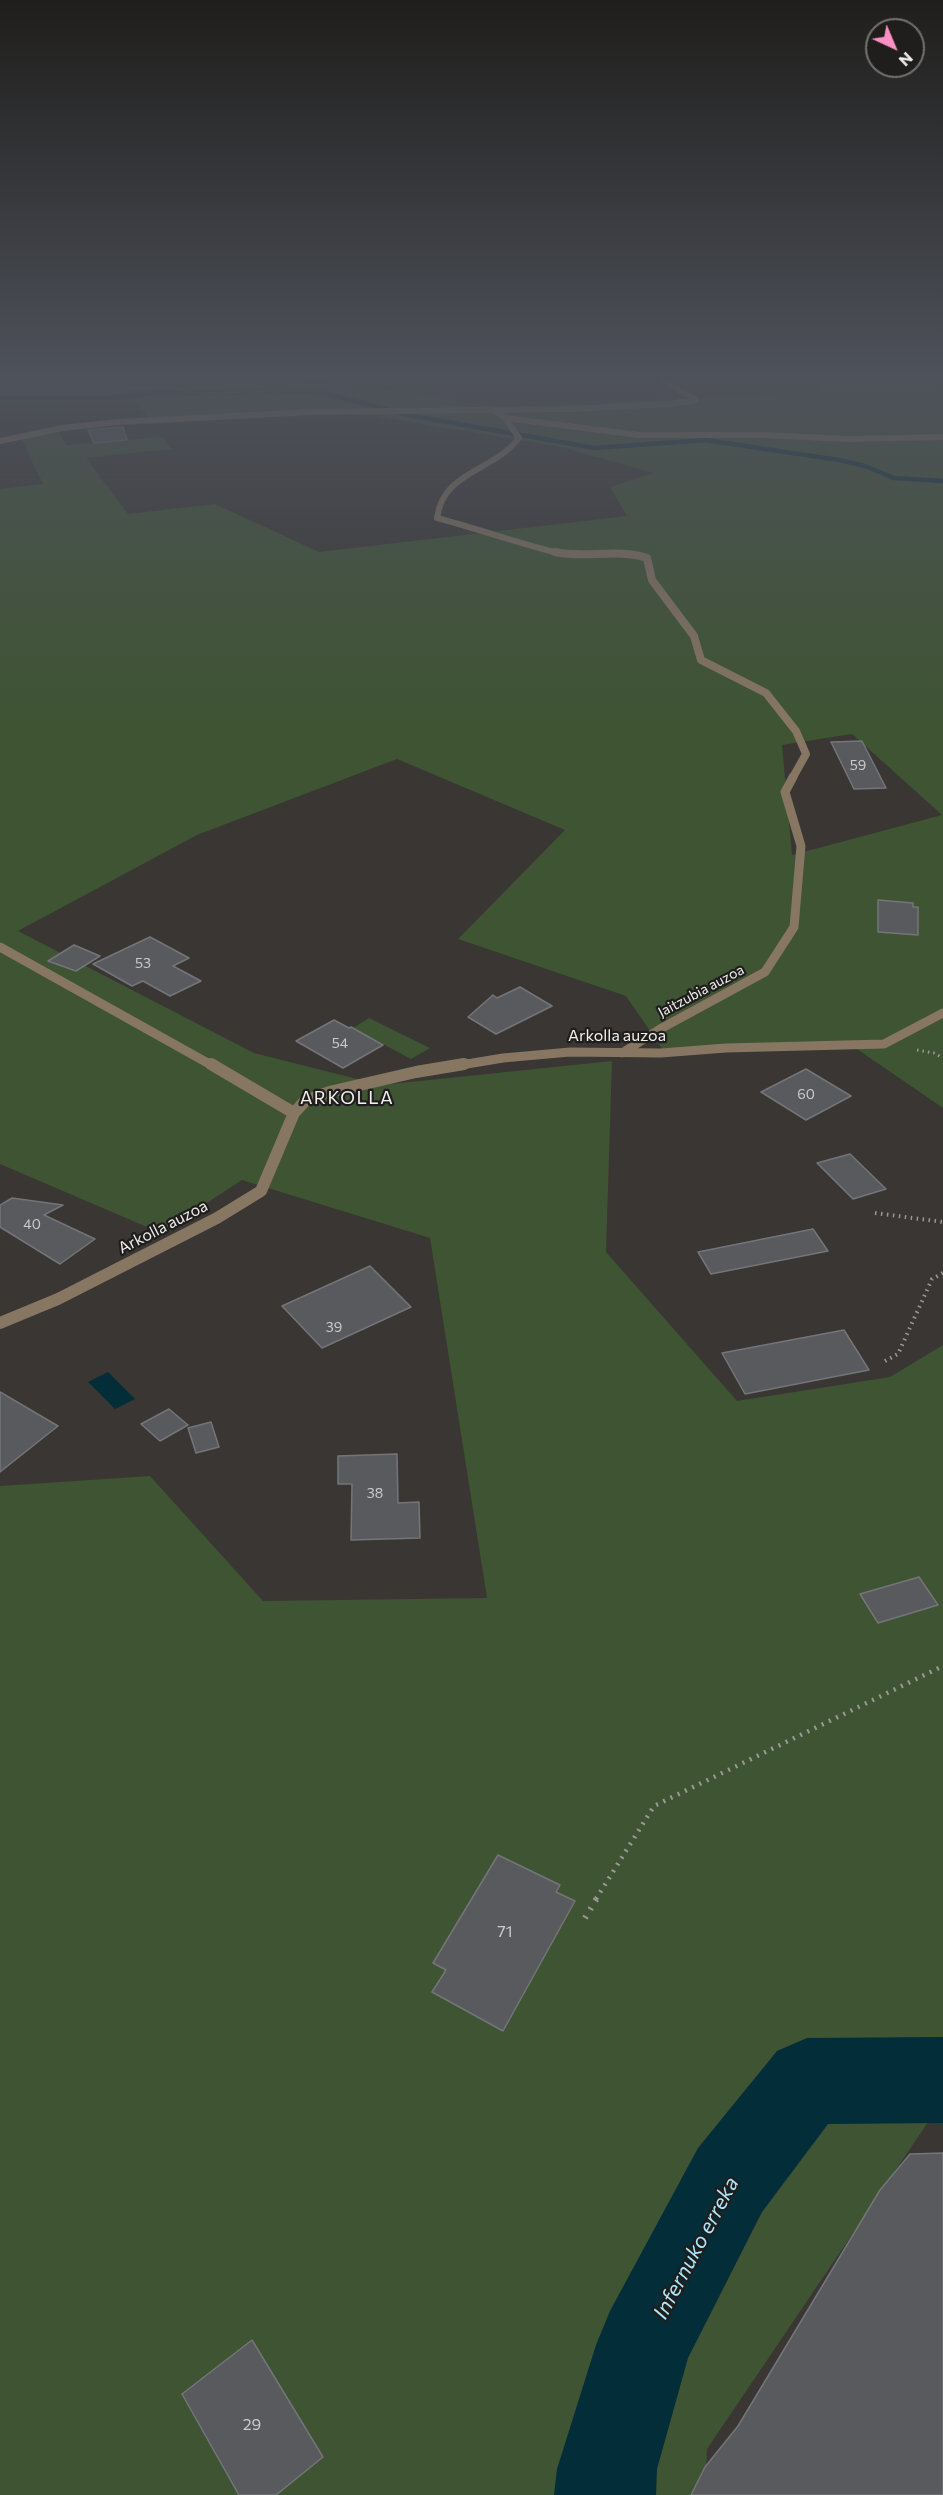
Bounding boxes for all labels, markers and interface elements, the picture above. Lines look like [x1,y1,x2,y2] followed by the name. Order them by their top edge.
[865,18,925,78] north arrow
[896,49,917,71] text: N
[850,757,866,773] house number: 59
[135,955,151,971] house number: 53
[655,961,747,1021] street label: Jaitzubia auzoa
[568,1026,666,1046] street label: Arkolla auzoa
[332,1035,348,1051] house number: 54
[797,1086,815,1102] house number: 60
[300,1087,394,1109] district label: ARKOLLA
[115,1196,211,1258] street label: Arkolla auzoa
[23,1216,41,1232] house number: 40
[326,1319,342,1335] house number: 39
[367,1485,383,1501] house number: 38
[497,1922,513,1942] house number: 71
[648,2173,744,2323] water label: Infernuko erreka
[243,2415,261,2435] house number: 29

